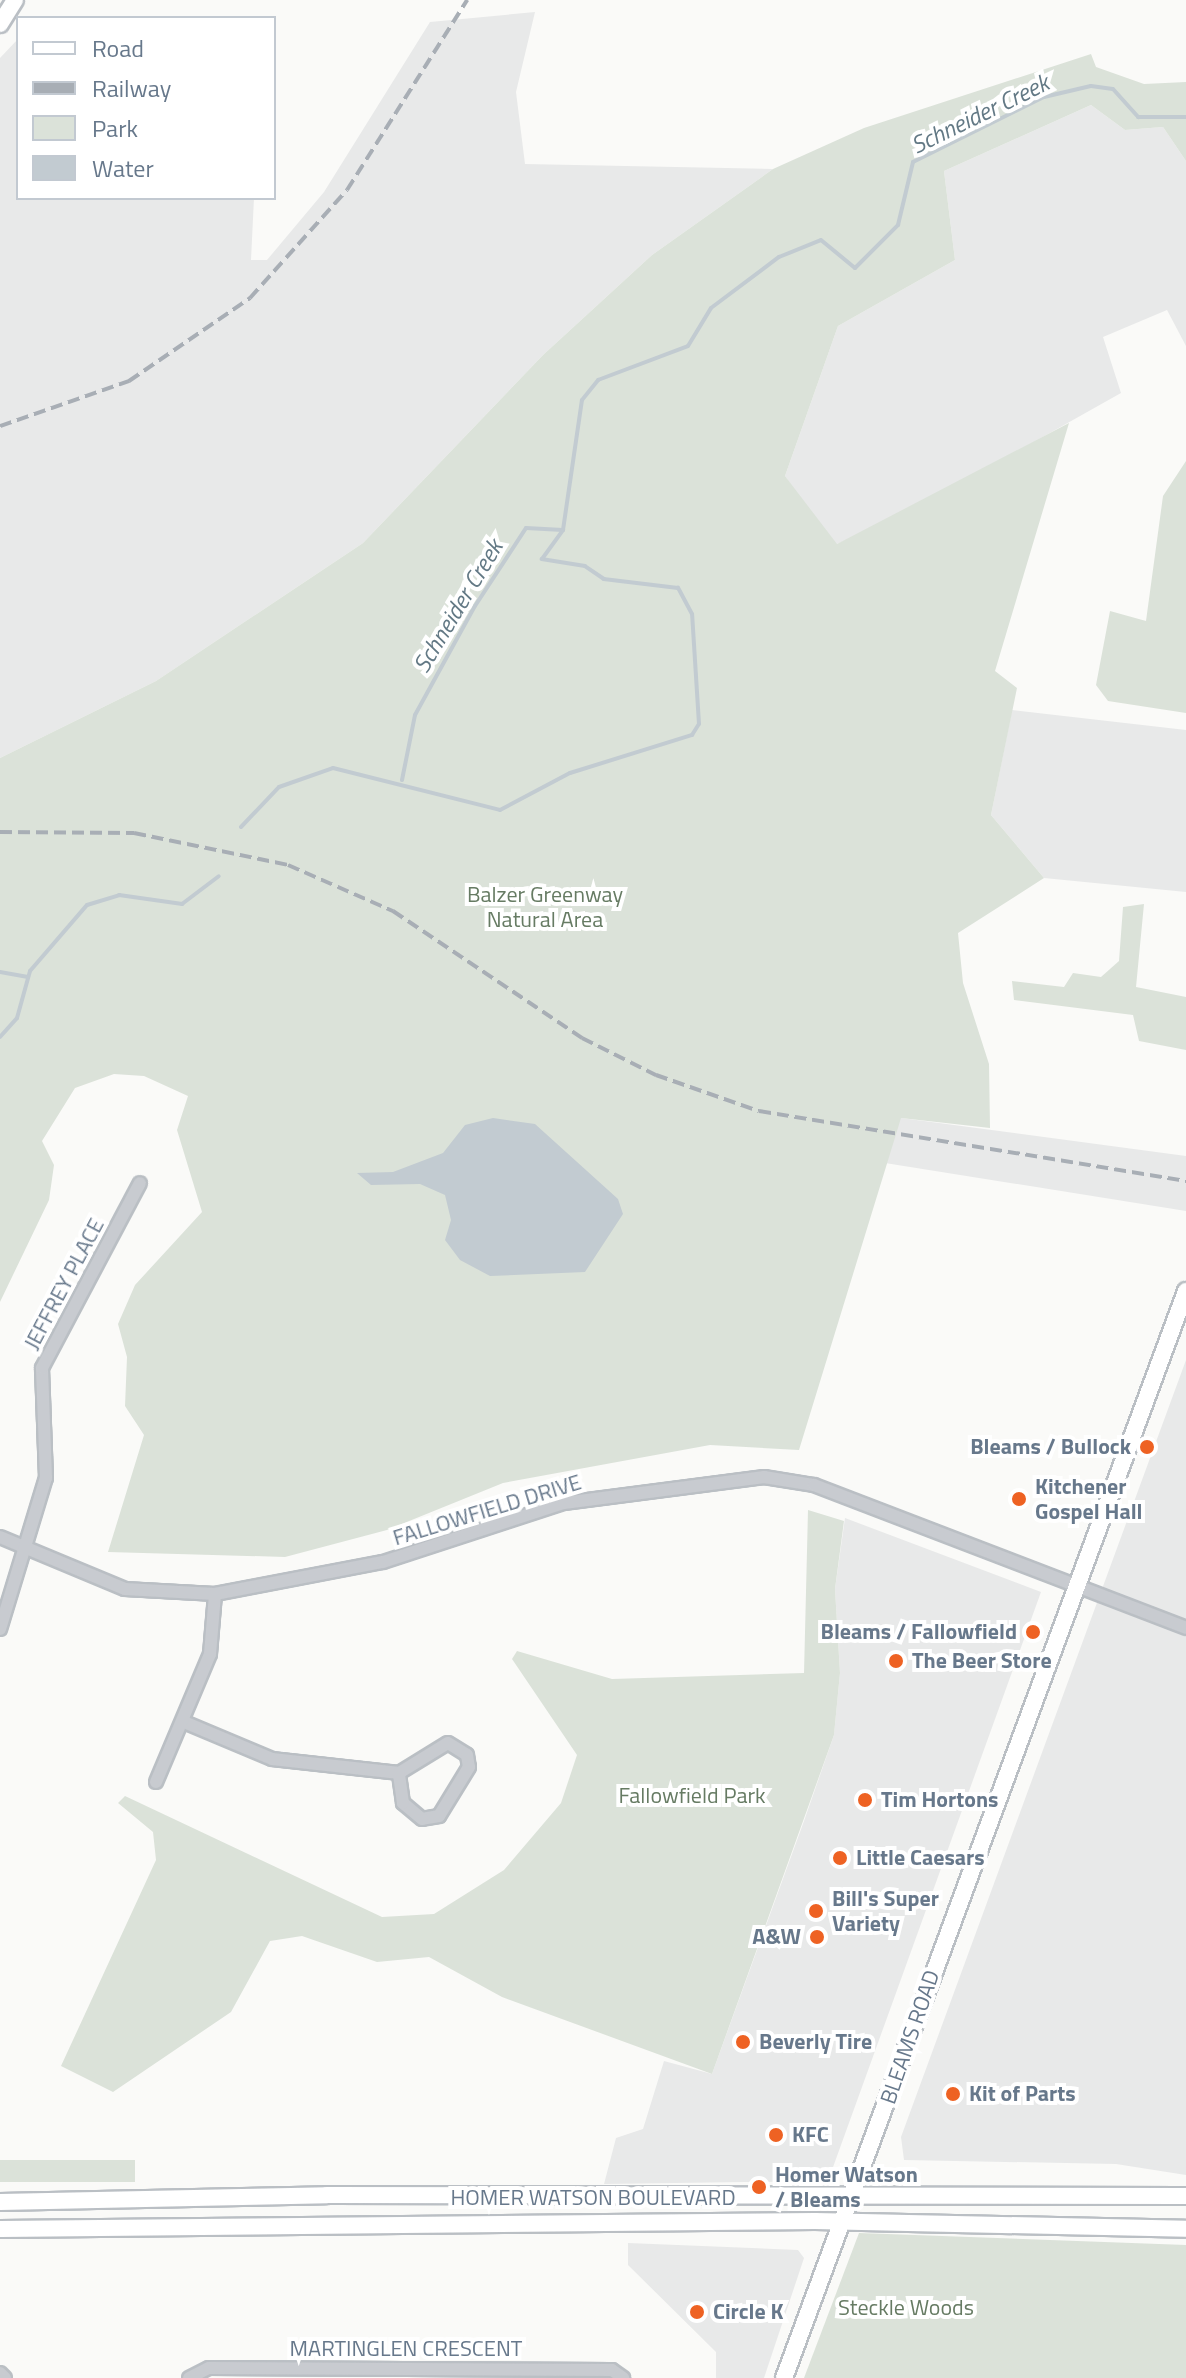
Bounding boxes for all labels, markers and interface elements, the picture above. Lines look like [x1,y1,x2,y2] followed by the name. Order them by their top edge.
[16,16,276,200] legend
[92,30,144,66] text: Road
[906,68,1054,160] water label: Schneider Creek
[92,70,171,106] text: Railway
[92,110,138,146] text: Park
[92,150,154,186] text: Water
[407,534,509,678] water label: Schneider Creek
[467,881,623,932] park label: Balzer Greenway Natural Area
[18,1214,110,1354] street label: JEFFREY PLACE
[970,1434,1131,1460] place label: Bleams / Bullock
[1138,1438,1156,1456] marker: Bleams / Bullock
[390,1469,584,1551] street label: FALLOWFIELD DRIVE
[1035,1473,1143,1524] place label: Kitchener Gospel Hall
[1010,1490,1028,1508] marker: Kitchener Gospel Hall
[821,1619,1017,1645] place label: Bleams / Fallowfield
[1024,1623,1042,1641] marker: Bleams / Fallowfield
[912,1648,1052,1674] place label: The Beer Store
[887,1652,905,1670] marker: The Beer Store
[618,1783,766,1809] park label: Fallowfield Park
[881,1787,998,1813] place label: Tim Hortons
[856,1791,874,1809] marker: Tim Hortons
[856,1845,985,1871] place label: Little Caesars
[831,1849,849,1867] marker: Little Caesars
[832,1885,939,1936] place label: Bill's Super Variety
[807,1902,825,1920] marker: Bill's Super Variety
[752,1924,801,1950] place label: A&W
[808,1928,826,1946] marker: A&W
[875,1967,945,2107] street label: BLEAMS ROAD
[759,2029,872,2055] place label: Beverly Tire
[734,2033,752,2051] marker: Beverly Tire
[969,2081,1076,2107] place label: Kit of Parts
[944,2085,962,2103] marker: Kit of Parts
[792,2122,829,2148] place label: KFC
[767,2126,785,2144] marker: KFC
[775,2161,918,2212] place label: Homer Watson / Bleams
[750,2178,768,2196] marker: Homer Watson / Bleams
[450,2185,736,2211] street label: HOMER WATSON BOULEVARD
[838,2295,974,2321] park label: Steckle Woods
[713,2299,784,2325] place label: Circle K
[688,2303,706,2321] marker: Circle K
[290,2336,522,2362] street label: MARTINGLEN CRESCENT

